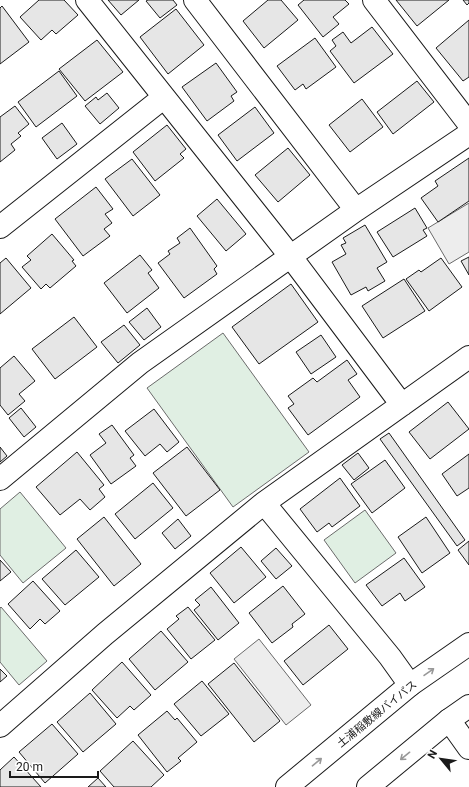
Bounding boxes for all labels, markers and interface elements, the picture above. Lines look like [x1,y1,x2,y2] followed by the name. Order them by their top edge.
[423,668,434,676] one-way arrow
[335,678,419,750] street label: 土浦稲敷線バイパス
[421,739,461,779] north arrow
[425,748,440,761] text: N
[400,752,411,761] one-way arrow
[10,753,98,779] scale bar
[312,758,322,767] one-way arrow
[16,760,43,774] text: 20 m

